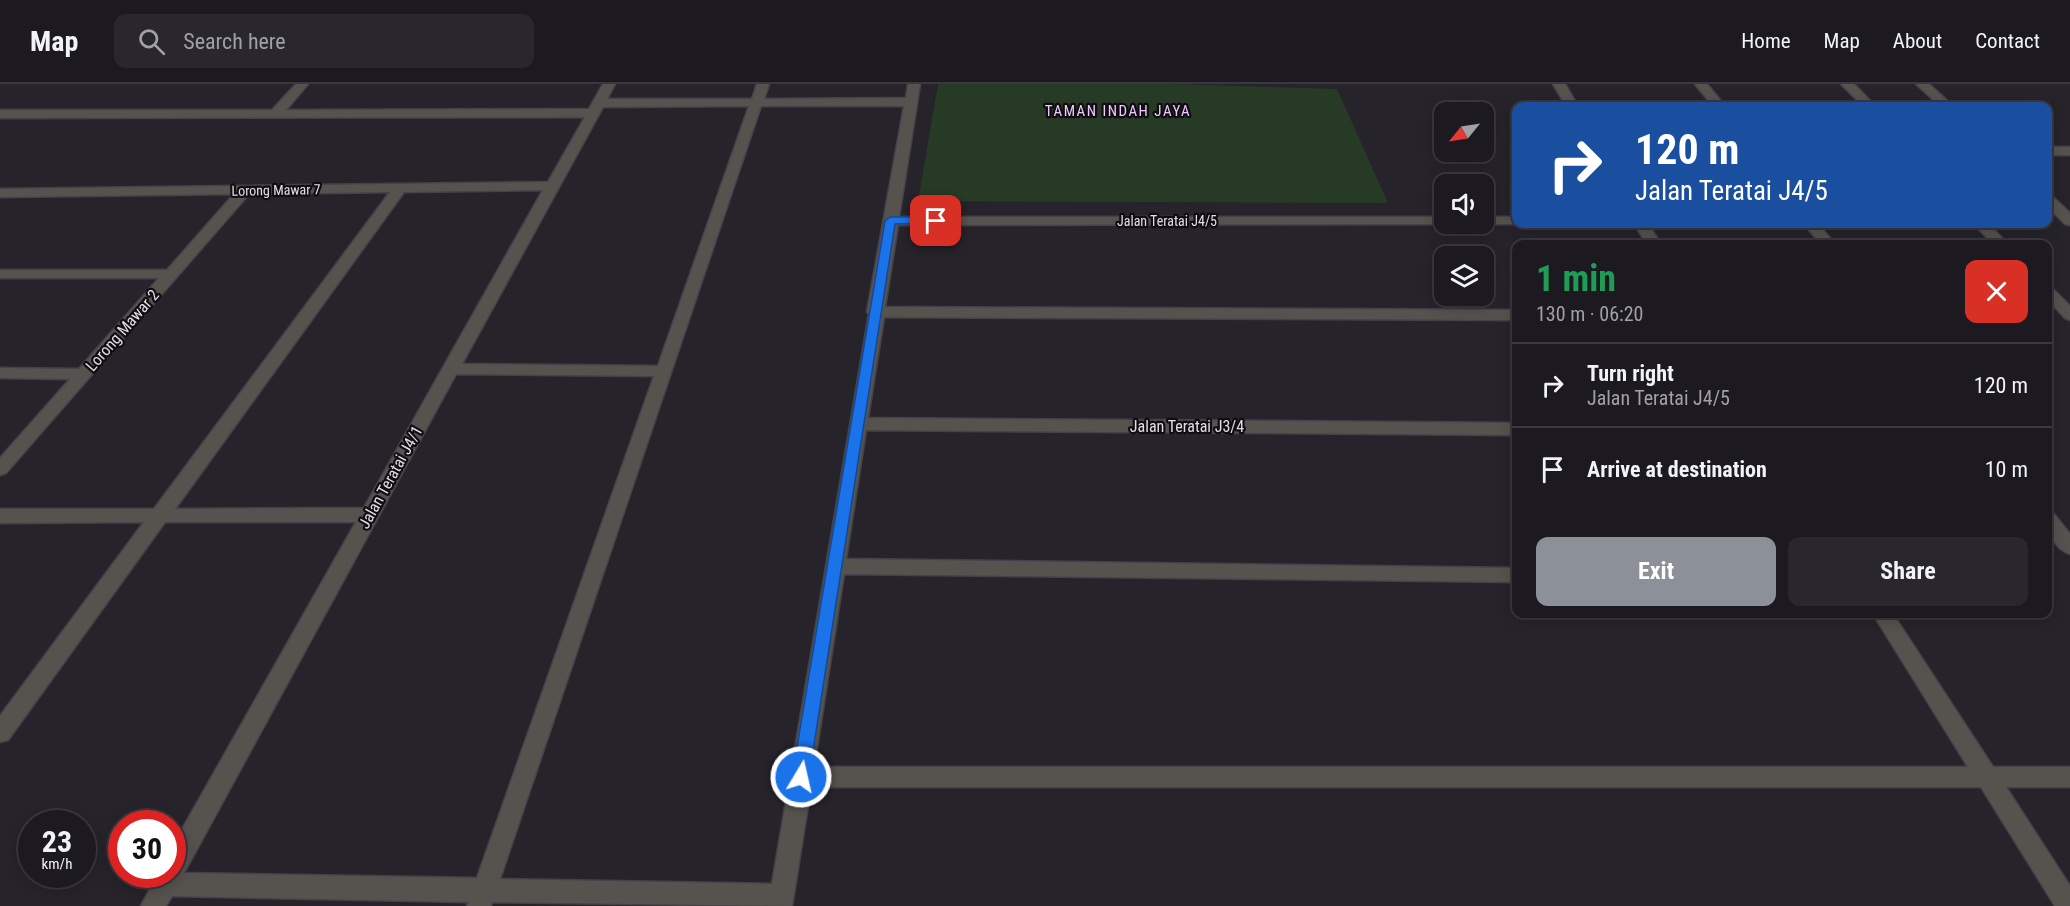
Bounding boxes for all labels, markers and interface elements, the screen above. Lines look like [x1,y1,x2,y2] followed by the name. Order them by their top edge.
[114,14,534,68] search box
[30,25,78,58] text: Map
[135,25,168,58] icon: search
[183,29,286,54] text: Search here
[1741,29,1791,53] text: Home
[1824,29,1860,53] text: Map
[1893,29,1942,53] text: About
[1975,29,2040,53] text: Contact
[1045,102,1191,120] district label: TAMAN INDAH JAYA
[1434,102,1494,162] north arrow
[1434,102,1494,306] map controls
[1635,125,1740,174] text: 120 m
[1536,126,1614,204] icon: right
[1434,174,1494,234] button: sound
[1635,175,1828,207] text: Jalan Teratai J4/5
[231,181,321,199] street label: Lorong Mawar 7
[910,195,961,246] pin
[919,204,952,237] icon: arrive
[1117,213,1217,229] street label: Jalan Teratai J4/5
[1434,246,1494,306] button: layers
[1536,258,1616,300] text: 1 min
[1965,260,2028,323] button: close
[82,286,163,375] street label: Lorong Mawar 2
[1536,302,1643,326] text: 130 m · 06:20
[1587,361,1674,386] text: Turn right
[1536,369,1569,402] icon: right
[1974,373,2028,398] text: 120 m
[1587,386,1730,410] text: Jalan Teratai J4/5
[1130,417,1244,436] street label: Jalan Teratai J3/4
[354,423,426,532] street label: Jalan Teratai J4/1
[1536,453,1569,486] icon: arrive
[1587,457,1767,482] text: Arrive at destination
[1985,457,2028,482] text: 10 m
[1536,537,1776,606] button: Exit
[1788,537,2028,606] button: Share
[769,745,833,809] position arrow
[108,810,186,888] speed limit sign: 30
[42,824,72,859] text: 23
[42,855,72,873] text: km/h

